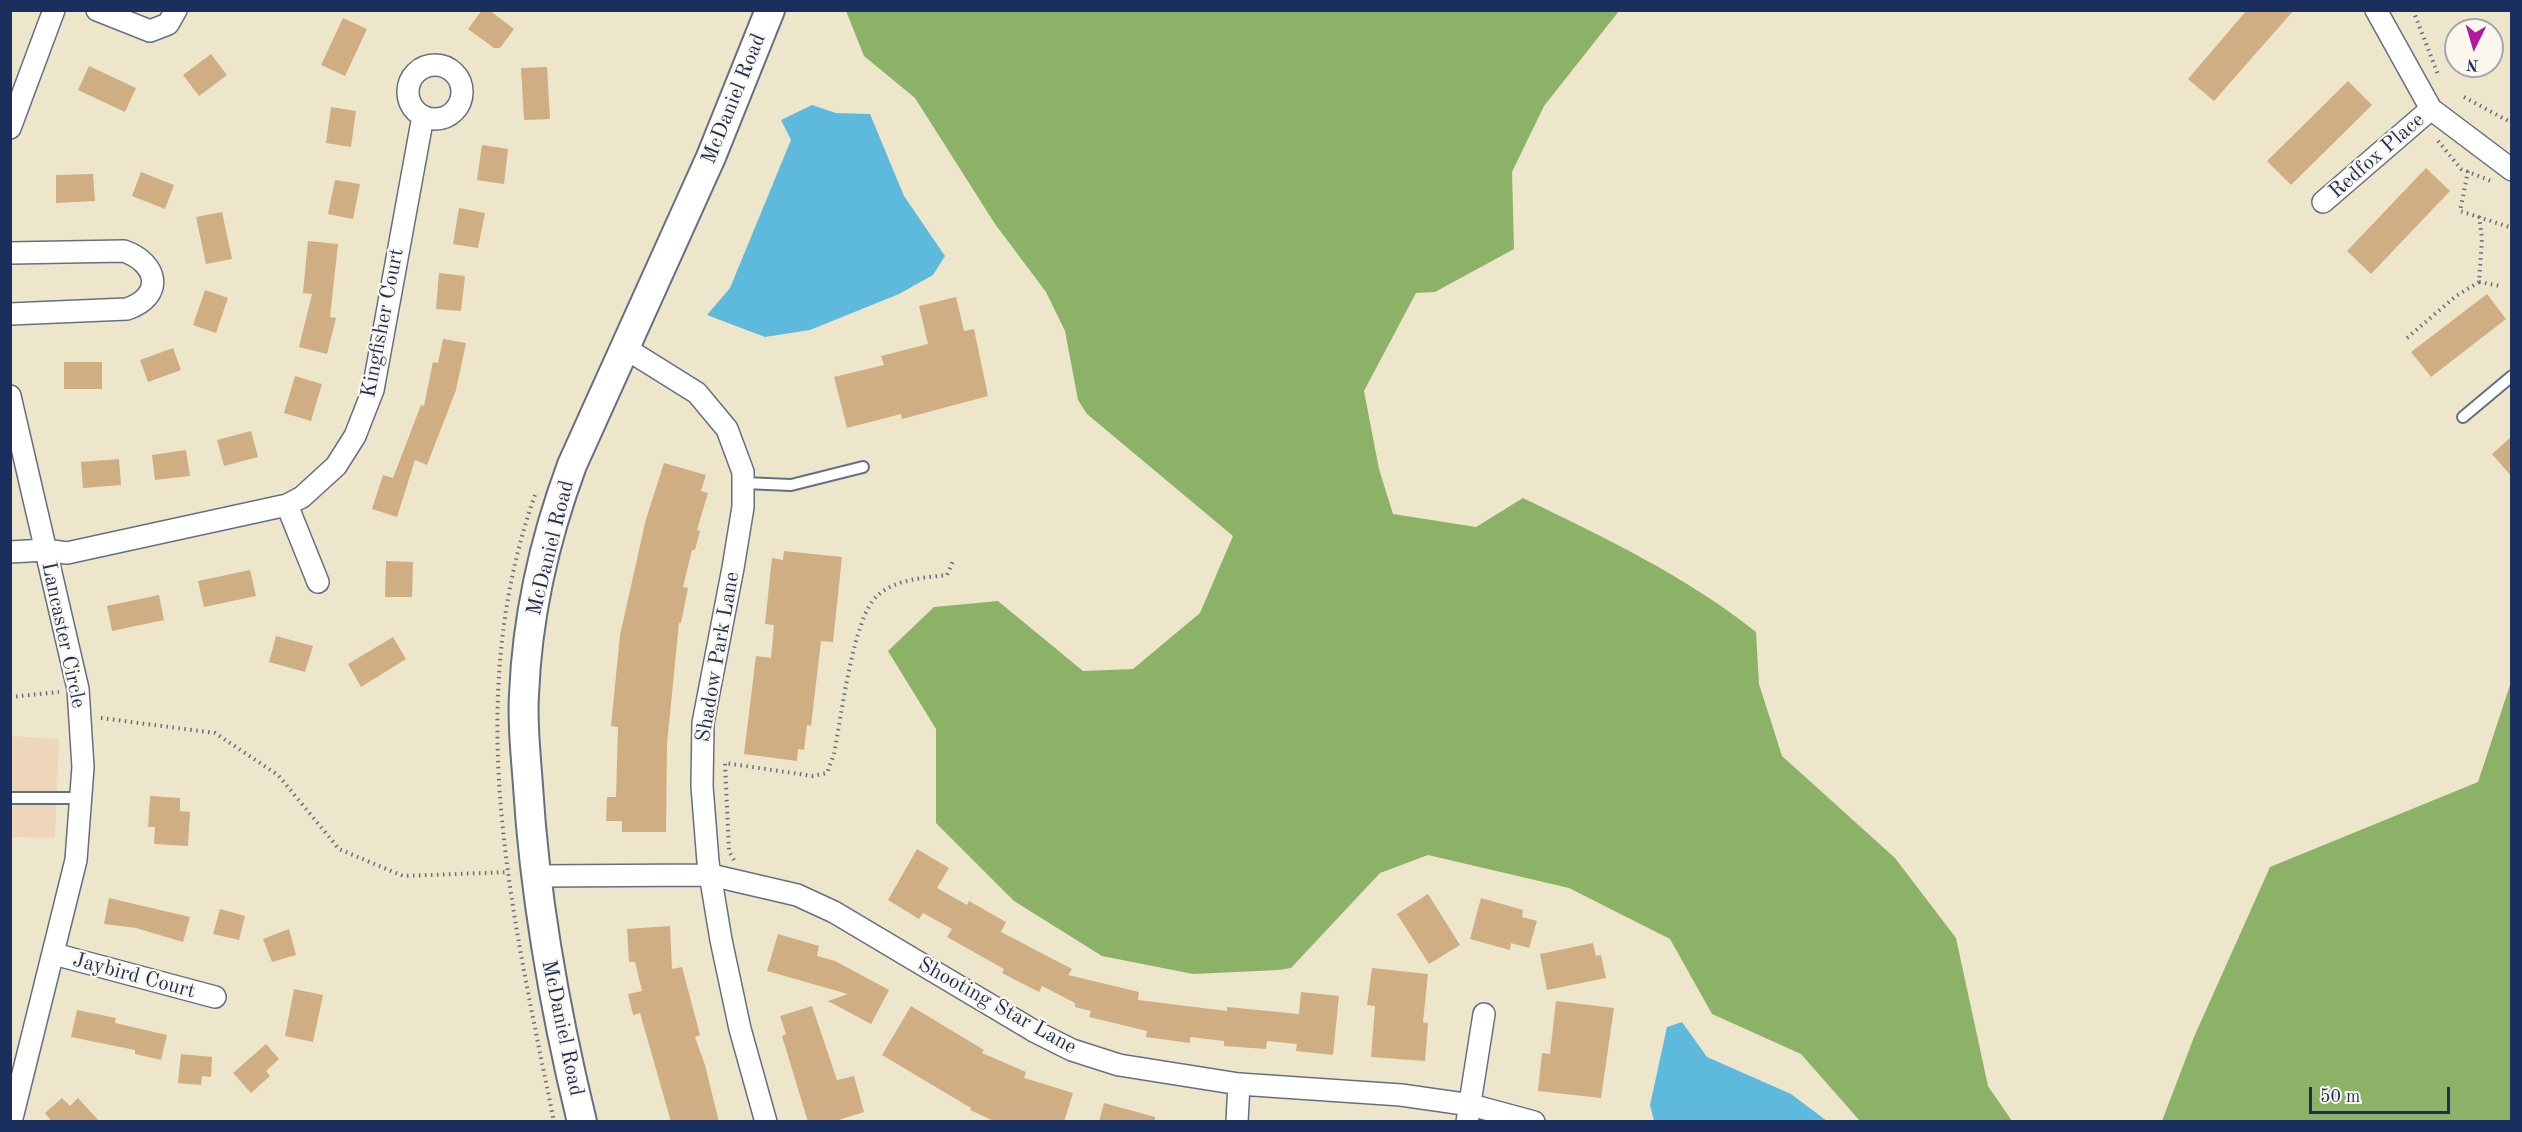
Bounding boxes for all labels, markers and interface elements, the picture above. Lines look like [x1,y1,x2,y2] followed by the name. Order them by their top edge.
[2444,18,2504,78] north arrow
[696,30,772,168] street label: McDaniel Road
[2466,55,2479,72] text: N
[2324,108,2430,204] street label: Redfox Place
[356,246,410,400] street label: Kingfisher Court
[522,478,580,618] street label: McDaniel Road
[35,560,91,710] street label: Lancaster Circle
[691,570,745,744] street label: Shadow Park Lane
[70,948,198,1004] street label: Jaybird Court
[913,952,1081,1060] street label: Shooting Star Lane
[535,958,589,1098] street label: McDaniel Road
[2312,1075,2453,1113] scale bar
[2320,1088,2360,1106] text: 50 m

